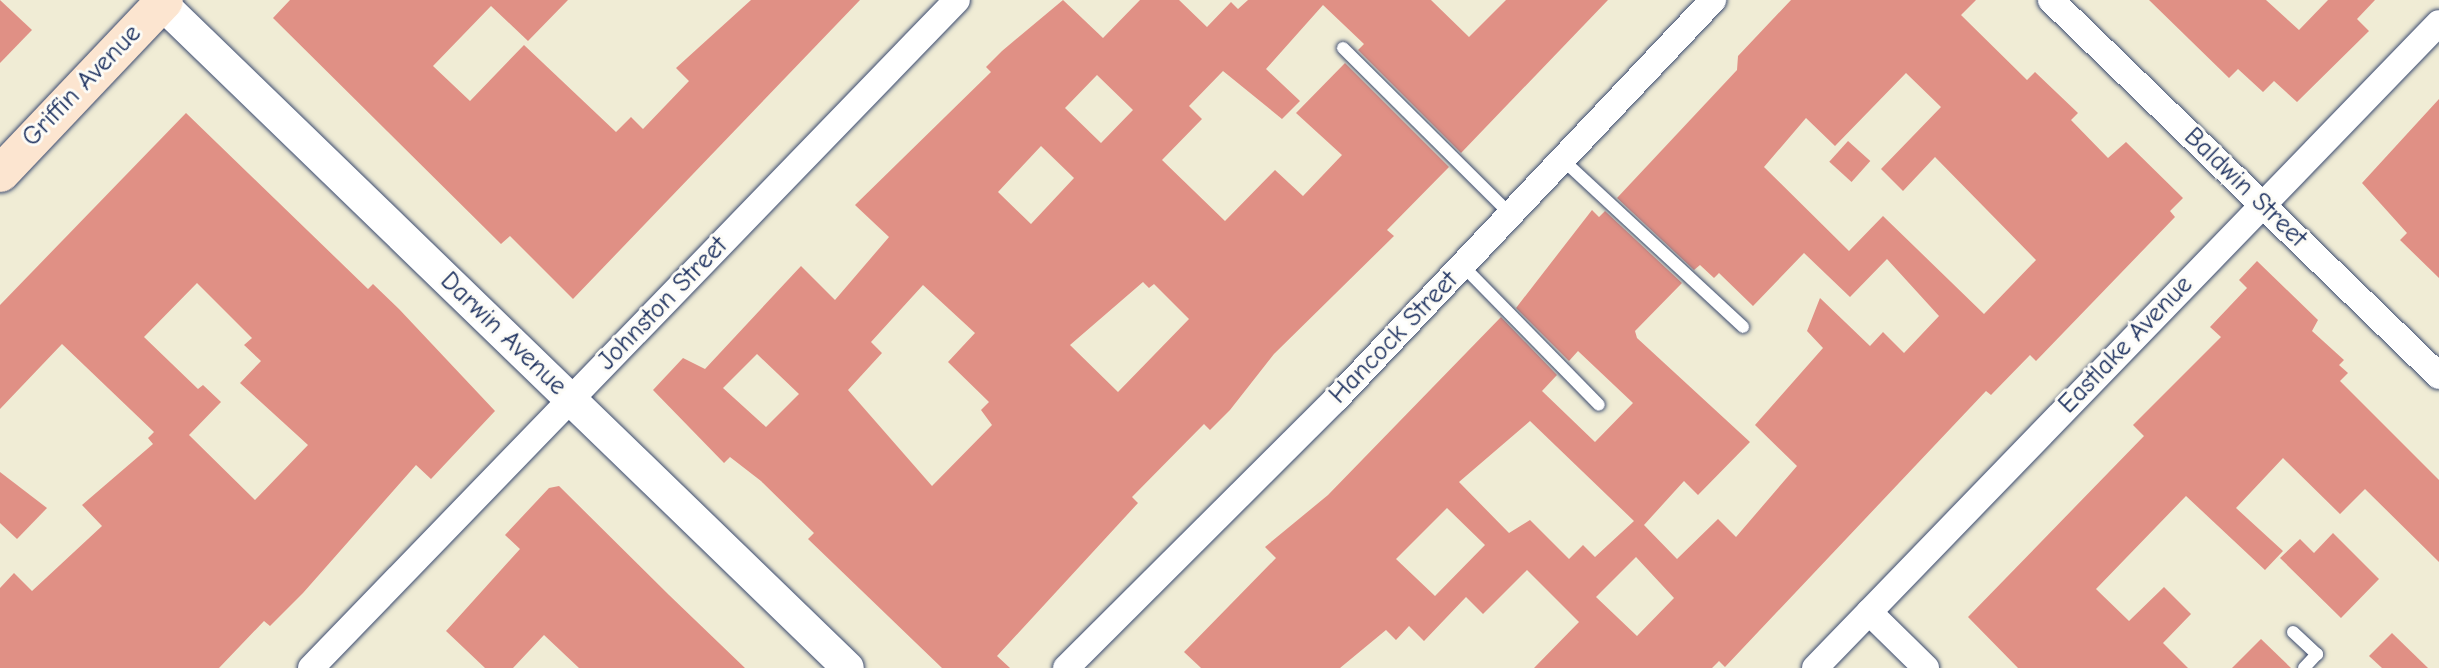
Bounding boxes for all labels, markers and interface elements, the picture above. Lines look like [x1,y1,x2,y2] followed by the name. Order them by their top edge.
[16,19,148,153] street label: Griffin Avenue
[2177,122,2313,254] street label: Baldwin Street
[592,231,734,377] street label: Johnston Street
[1323,265,1465,411] street label: Hancock Street
[433,266,573,402] street label: Darwin Avenue
[2052,270,2200,420] street label: Eastlake Avenue

